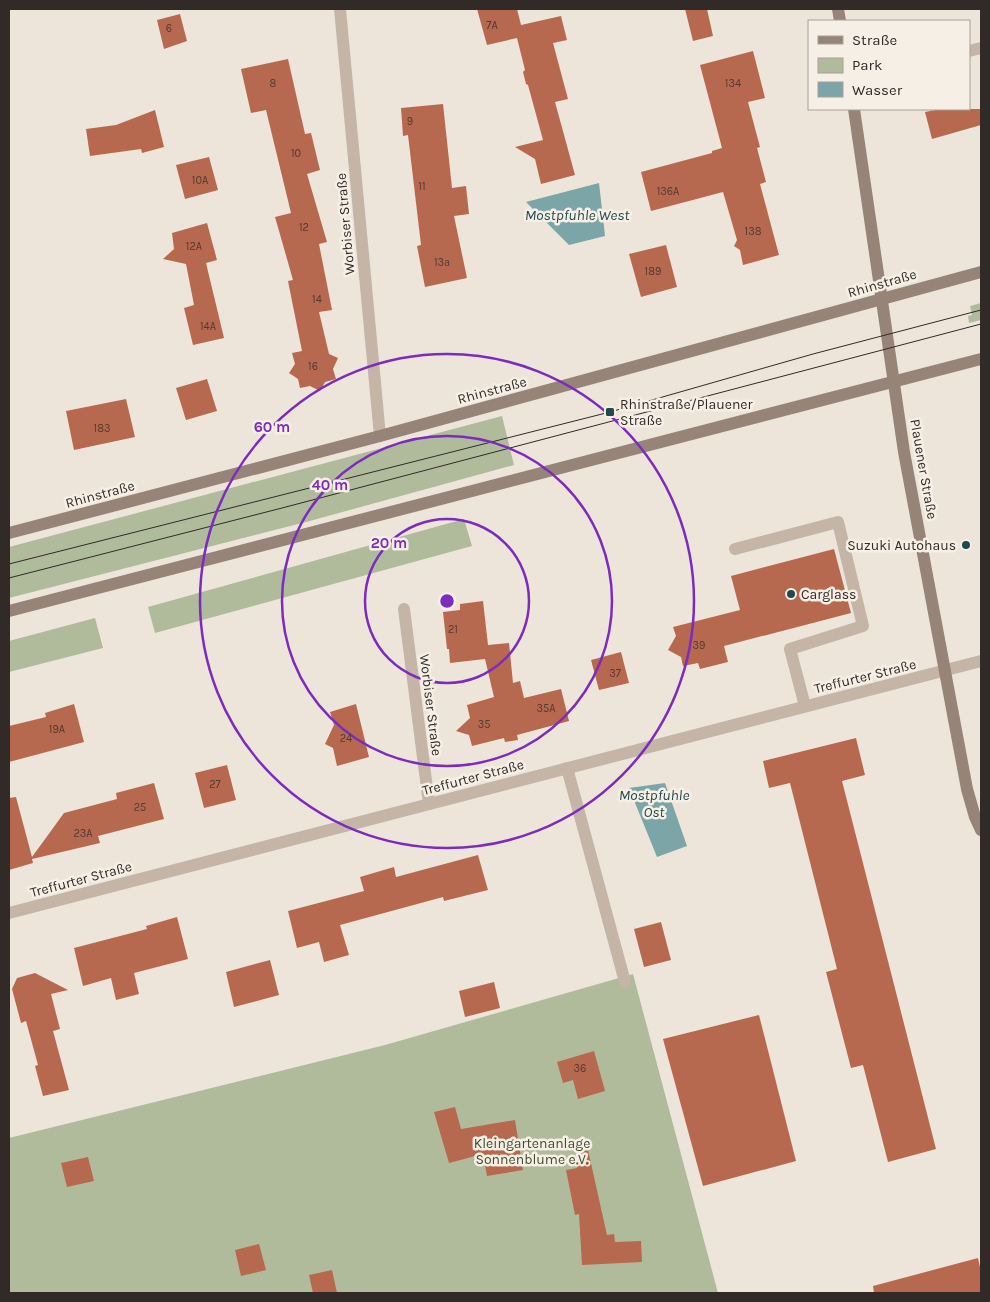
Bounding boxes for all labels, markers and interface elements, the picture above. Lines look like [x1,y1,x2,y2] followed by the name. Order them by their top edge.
[486,19,498,32] house number: 7A
[808,20,970,110] legend
[166,22,172,35] house number: 6
[852,31,897,49] text: Straße
[852,56,882,74] text: Park
[270,77,277,90] house number: 8
[725,77,741,90] house number: 134
[852,81,903,99] text: Wasser
[407,115,413,128] house number: 9
[291,147,301,160] house number: 10
[333,172,358,276] street label: Worbiser Straße
[192,174,209,187] house number: 10A
[418,180,426,193] house number: 11
[657,185,680,198] house number: 136A
[525,206,630,224] water label: Mostpfuhle West
[299,221,309,234] house number: 12
[745,225,762,238] house number: 138
[186,240,203,253] house number: 12A
[434,256,450,269] house number: 13a
[645,265,661,278] house number: 189
[846,266,919,301] street label: Rhinstraße
[312,293,322,306] house number: 14
[200,320,217,333] house number: 14A
[308,360,318,373] house number: 16
[456,373,529,408] street label: Rhinstraße
[620,396,754,429] place label: Rhinstraße/Plauener Straße
[604,406,616,418] marker: Rhinstraße/Plauener Straße
[254,418,290,436] text: 60 m
[906,418,941,520] street label: Plauener Straße
[94,422,110,435] house number: 183
[312,476,348,494] text: 40 m
[64,477,137,512] street label: Rhinstraße
[371,534,407,552] text: 20 m
[847,537,956,554] place label: Suzuki Autohaus
[960,539,972,551] marker: Suzuki Autohaus
[801,586,856,603] place label: Carglass
[785,588,797,600] marker: Carglass
[438,592,456,610] centre of rings
[448,623,458,636] house number: 21
[693,639,705,652] house number: 39
[416,653,445,757] street label: Worbiser Straße
[812,656,918,697] street label: Treffurter Straße
[609,667,621,680] house number: 37
[536,702,556,715] house number: 35A
[478,718,490,731] house number: 35
[49,723,66,736] house number: 19A
[340,732,352,745] house number: 24
[420,756,526,799] street label: Treffurter Straße
[209,778,221,791] house number: 27
[619,786,689,821] water label: Mostpfuhle Ost
[134,801,146,814] house number: 25
[73,827,93,840] house number: 23A
[28,858,134,901] street label: Treffurter Straße
[574,1062,586,1075] house number: 36
[474,1135,590,1168] park label: Kleingartenanlage Sonnenblume e.V.

